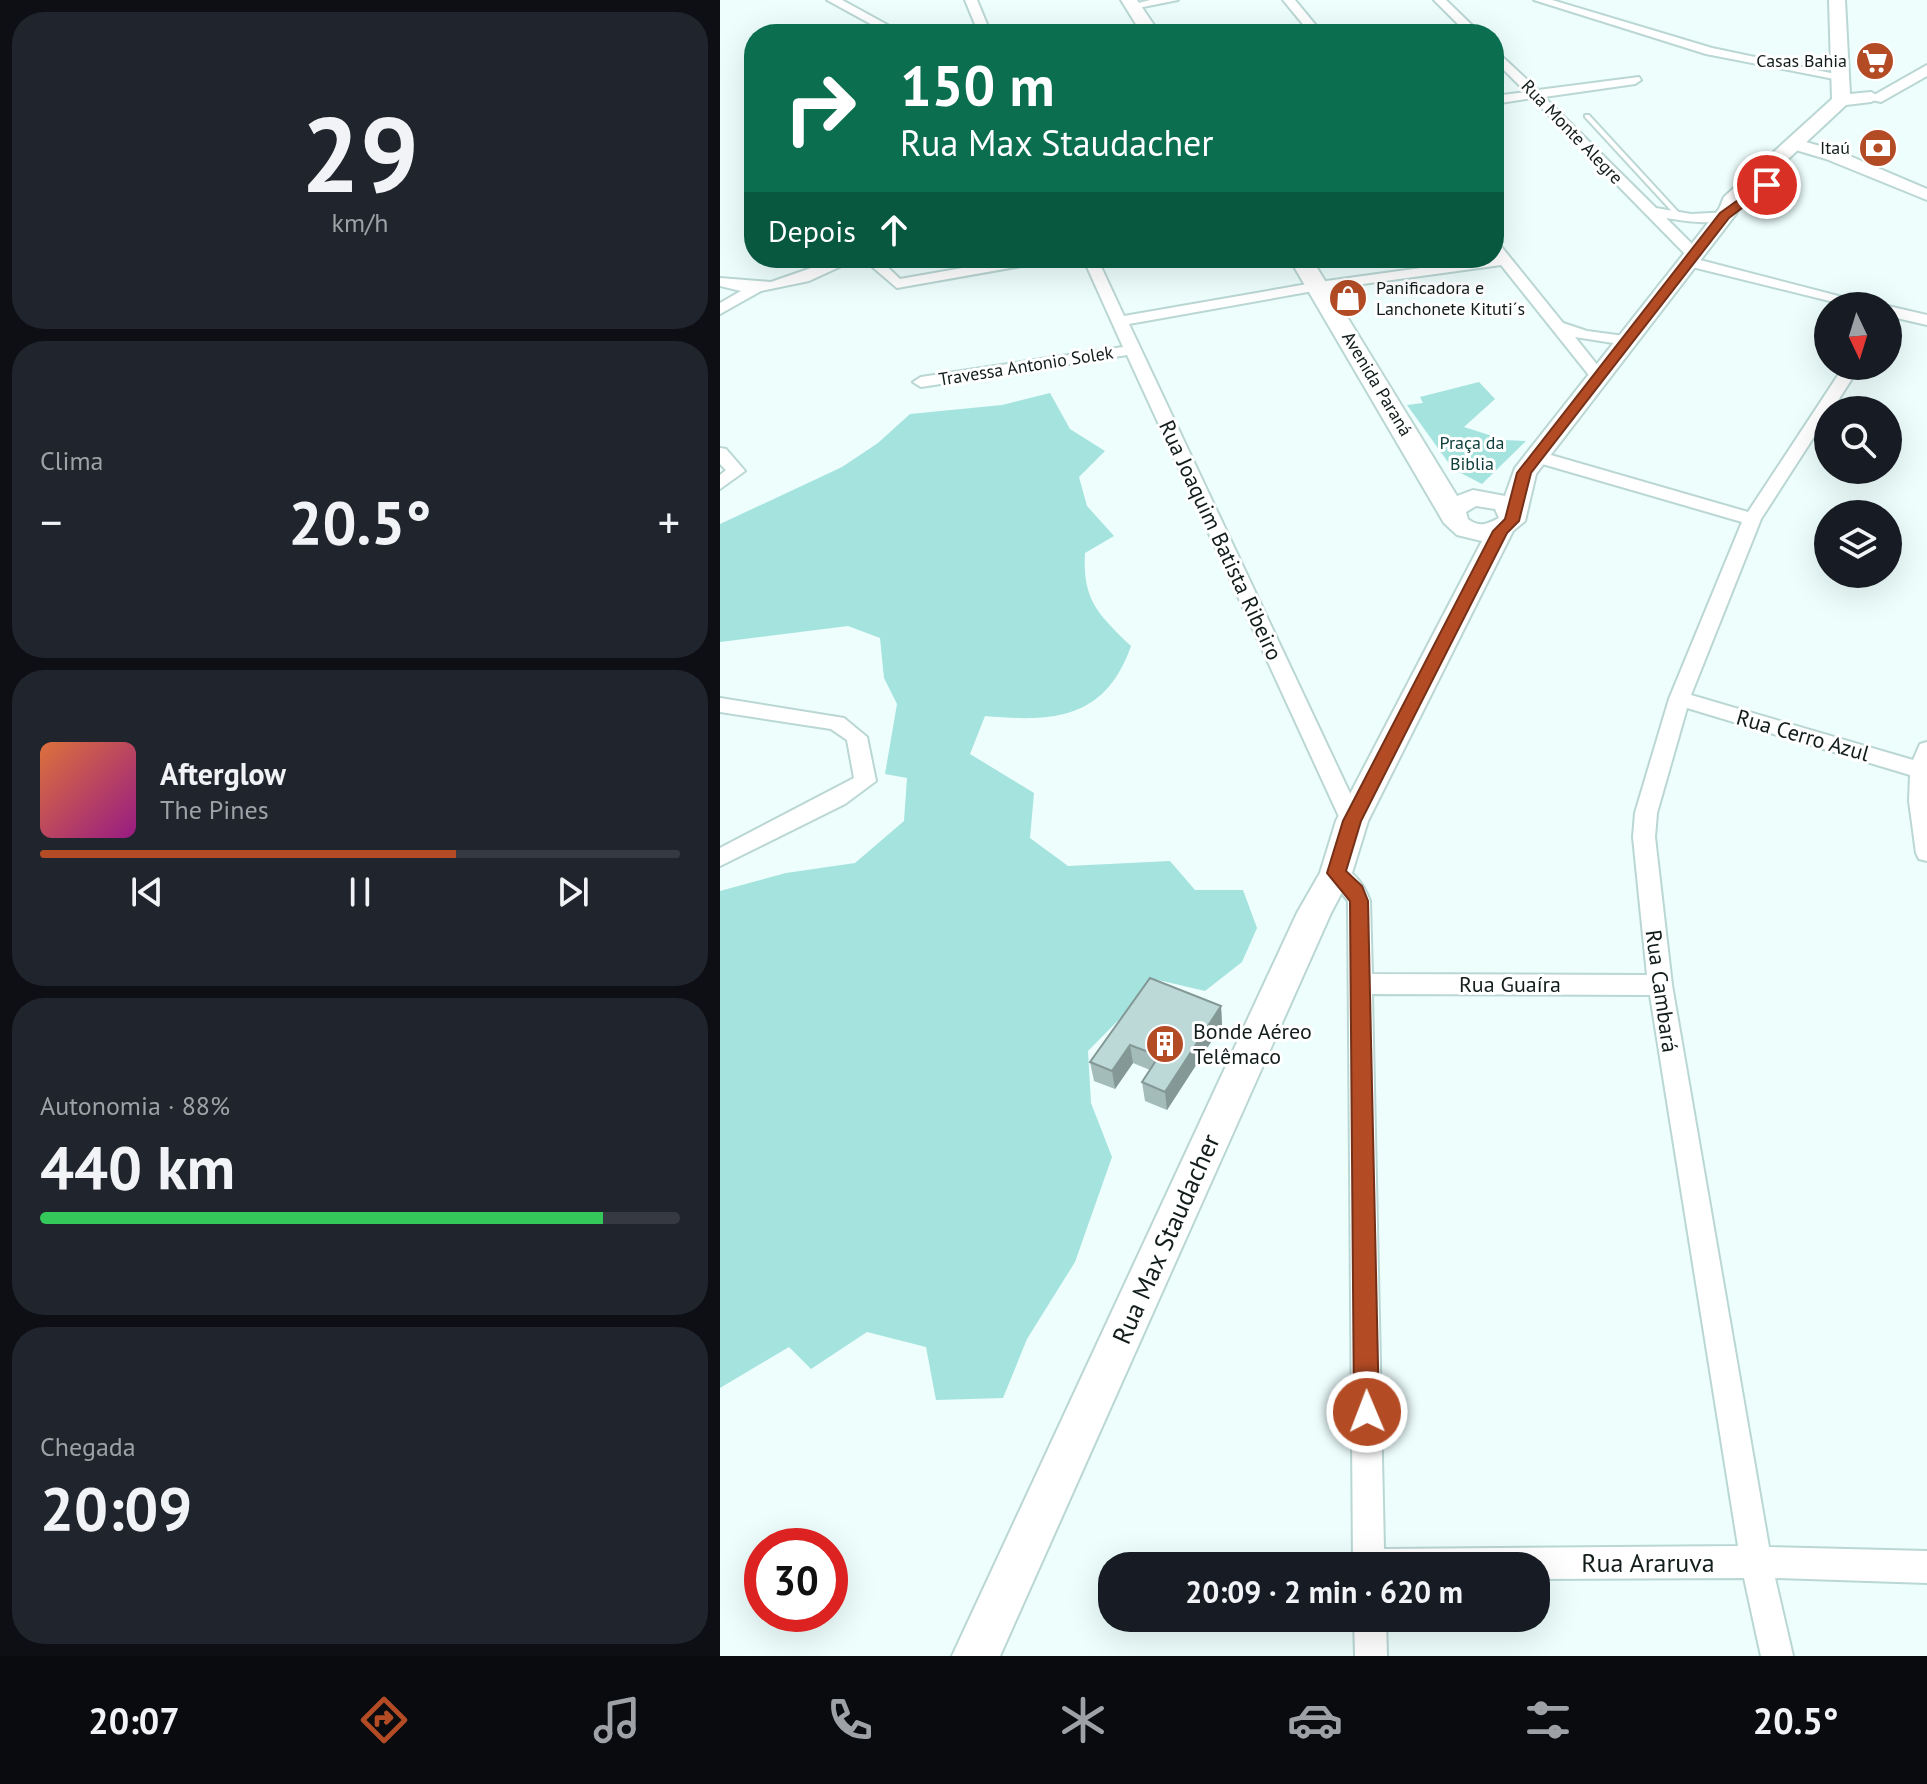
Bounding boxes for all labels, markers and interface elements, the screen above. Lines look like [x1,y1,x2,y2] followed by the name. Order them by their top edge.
[1854,40,1896,82] supermarket icon: Casas Bahia
[900,49,1055,121] text: 150 m
[1756,49,1847,72] place label: Casas Bahia
[768,56,872,160] icon: right
[1517,75,1628,189] street label: Rua Monte Alegre
[301,86,419,221] text: 29
[900,119,1214,166] text: Rua Max Staudacher
[1857,127,1899,169] bank icon: Itaú
[1820,136,1850,159] place label: Itaú
[1733,151,1801,219] pin
[1745,163,1789,207] icon: arrive
[332,206,389,239] text: km/h
[872,208,916,252] icon: ahead
[768,211,856,250] text: Depois
[1376,276,1525,320] place label: Panificadora e Lanchonete Kituti´s
[1327,277,1369,319] shop icon: Panificadora e Lanchonete Kituti´s
[1814,292,1902,380] north arrow
[1814,292,1902,588] map controls
[1337,327,1418,440] street label: Avenida Paraná
[937,340,1115,391] street label: Travessa Antonio Solek
[1814,396,1902,484] button: search
[1153,415,1289,665] street label: Rua Joaquim Batista Ribeiro
[1440,431,1504,475] park label: Praça da Biblia
[40,444,103,477] text: Clima
[288,483,432,561] text: 20.5°
[40,493,62,550] text: −
[658,493,680,550] text: +
[1814,500,1902,588] button: layers
[1733,703,1873,767] street label: Rua Cerro Azul
[160,754,286,793] text: Afterglow
[160,793,269,826] text: The Pines
[125,870,169,914] icon: previous
[338,870,382,914] icon: pause
[551,870,595,914] icon: next
[1640,928,1684,1054] street label: Rua Cambará
[1459,970,1561,998] street label: Rua Guaíra
[1193,1017,1312,1070] place label: Bonde Aéreo Telêmaco
[1144,1023,1186,1065] building icon: Bonde Aéreo Telêmaco
[40,1089,230,1122] text: Autonomia · 88%
[40,1128,235,1206] text: 440 km
[1104,1128,1227,1349] street label: Rua Max Staudacher
[1325,1370,1409,1454] position arrow
[40,1430,136,1463] text: Chegada
[40,1469,192,1547] text: 20:09
[744,1528,848,1632] speed limit sign: 30
[1581,1546,1715,1579] street label: Rua Araruva
[1185,1572,1463,1611] text: 20:09 · 2 min · 620 m
[356,1692,412,1748] icon: directions
[589,1692,645,1748] icon: music
[822,1692,878,1748] icon: phone
[1055,1692,1111,1748] icon: climate
[1287,1692,1343,1748] icon: car
[1520,1692,1576,1748] icon: filters
[88,1697,180,1744] text: 20:07
[1753,1697,1839,1744] text: 20.5°

